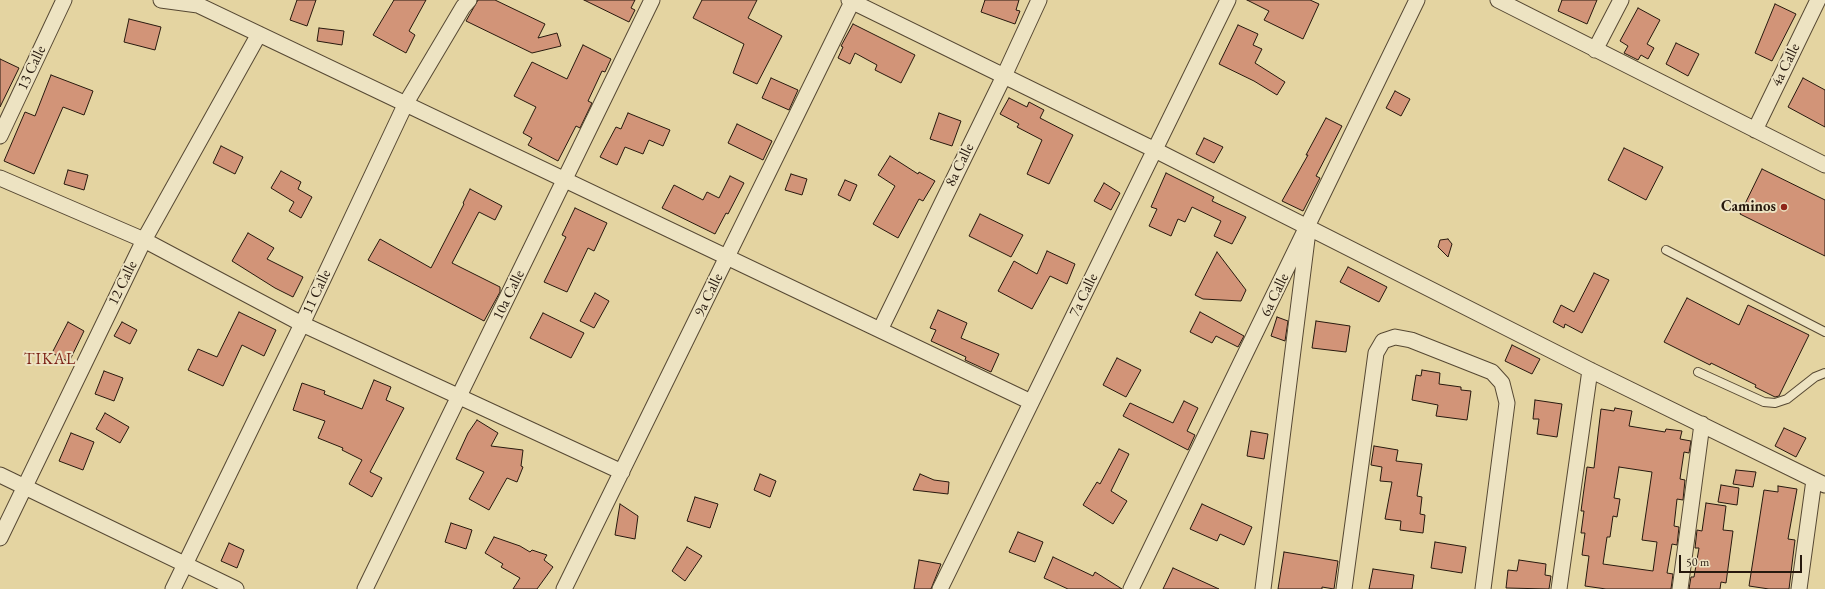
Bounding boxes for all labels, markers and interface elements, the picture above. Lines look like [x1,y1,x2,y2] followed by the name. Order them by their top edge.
[1768,40,1804,90] street label: 4a Calle
[14,43,50,93] street label: 13 Calle
[942,140,978,190] street label: 8a Calle
[1721,198,1776,216] place label: Caminos
[1779,202,1789,212] marker: Caminos
[105,258,141,308] street label: 12 Calle
[299,267,335,317] street label: 11 Calle
[489,267,529,323] street label: 10a Calle
[691,270,727,320] street label: 9a Calle
[1066,270,1102,320] street label: 7a Calle
[1257,270,1293,320] street label: 6a Calle
[24,350,76,370] district label: TIKAL
[1681,547,1804,573] scale bar
[1686,554,1709,570] text: 50 m

